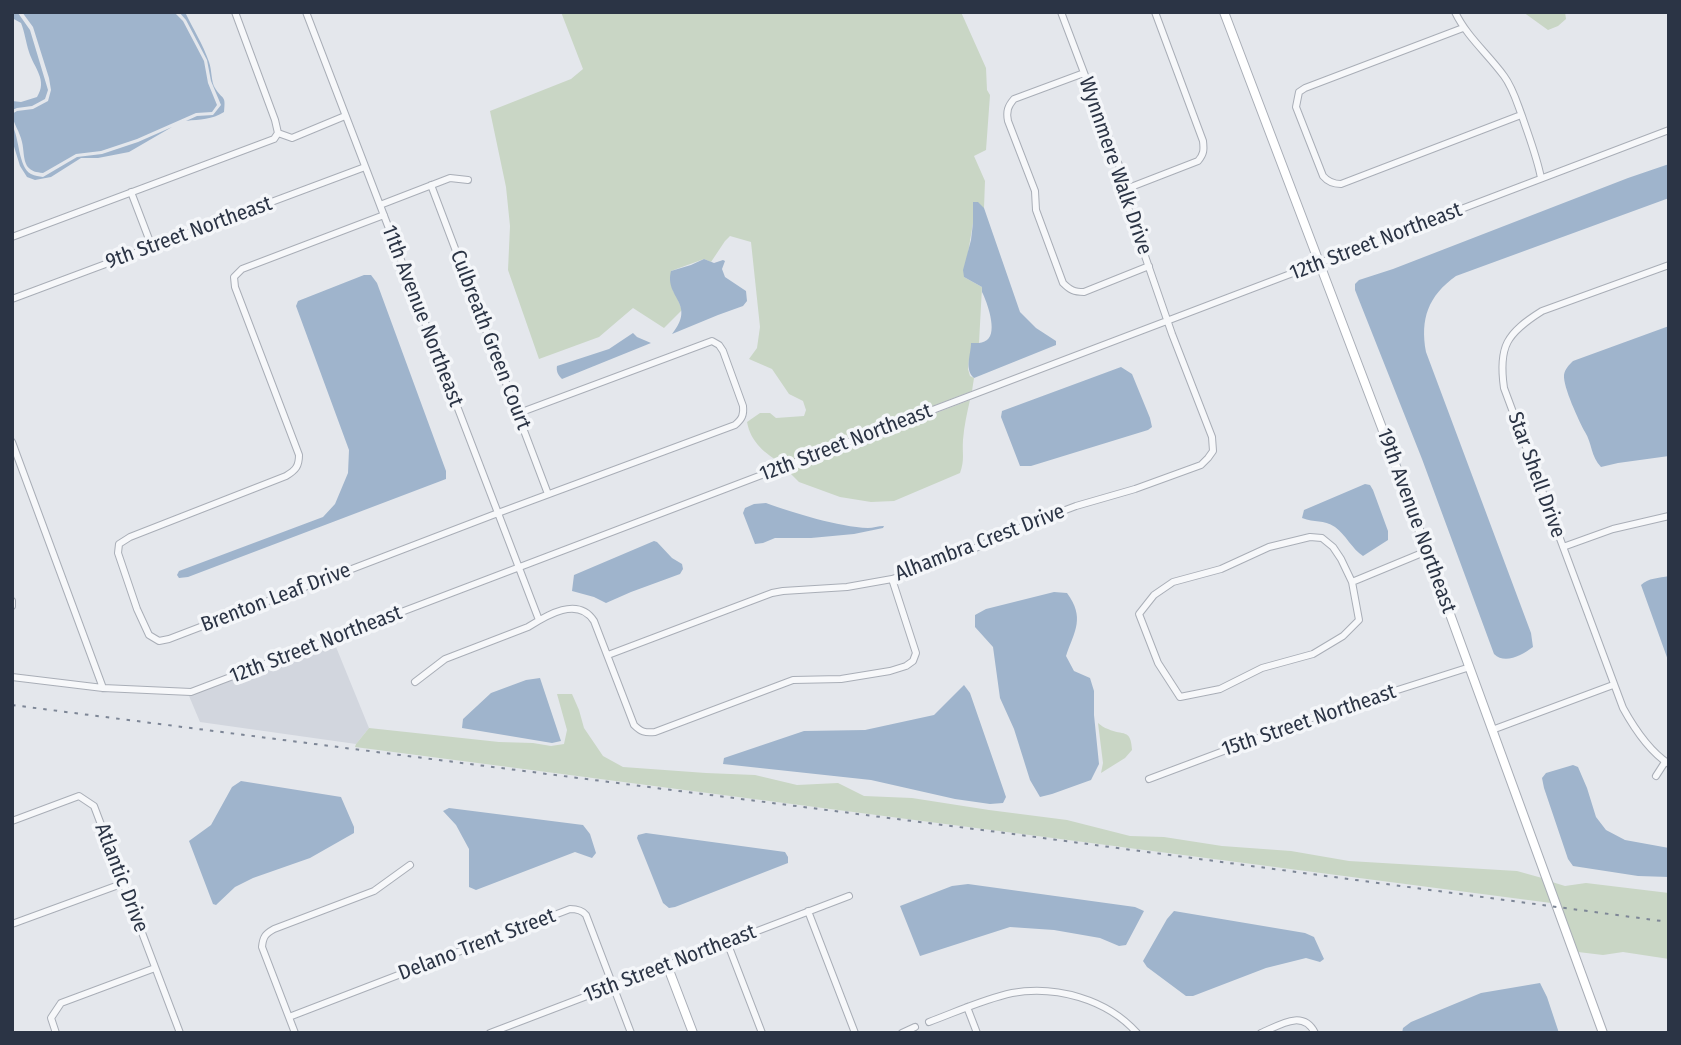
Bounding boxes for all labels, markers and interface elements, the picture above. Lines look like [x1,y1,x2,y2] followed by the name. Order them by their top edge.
[1073,74,1157,258] street label: Wynnmere Walk Drive
[103,191,275,275] street label: 9th Street Northeast
[1286,198,1466,286] street label: 12th Street Northeast
[376,222,468,410] street label: 11th Avenue Northeast
[444,247,536,433] street label: Culbreath Green Court
[756,399,936,487] street label: 12th Street Northeast
[1502,409,1570,541] street label: Star Shell Drive
[1371,425,1461,617] street label: 19th Avenue Northeast
[892,499,1068,587] street label: Alhambra Crest Drive
[198,558,354,638] street label: Brenton Leaf Drive
[226,601,406,689] street label: 12th Street Northeast
[1219,679,1399,763] street label: 15th Street Northeast
[89,820,153,936] street label: Atlantic Drive
[395,903,559,987] street label: Delano Trent Street
[580,920,760,1008] street label: 15th Street Northeast

